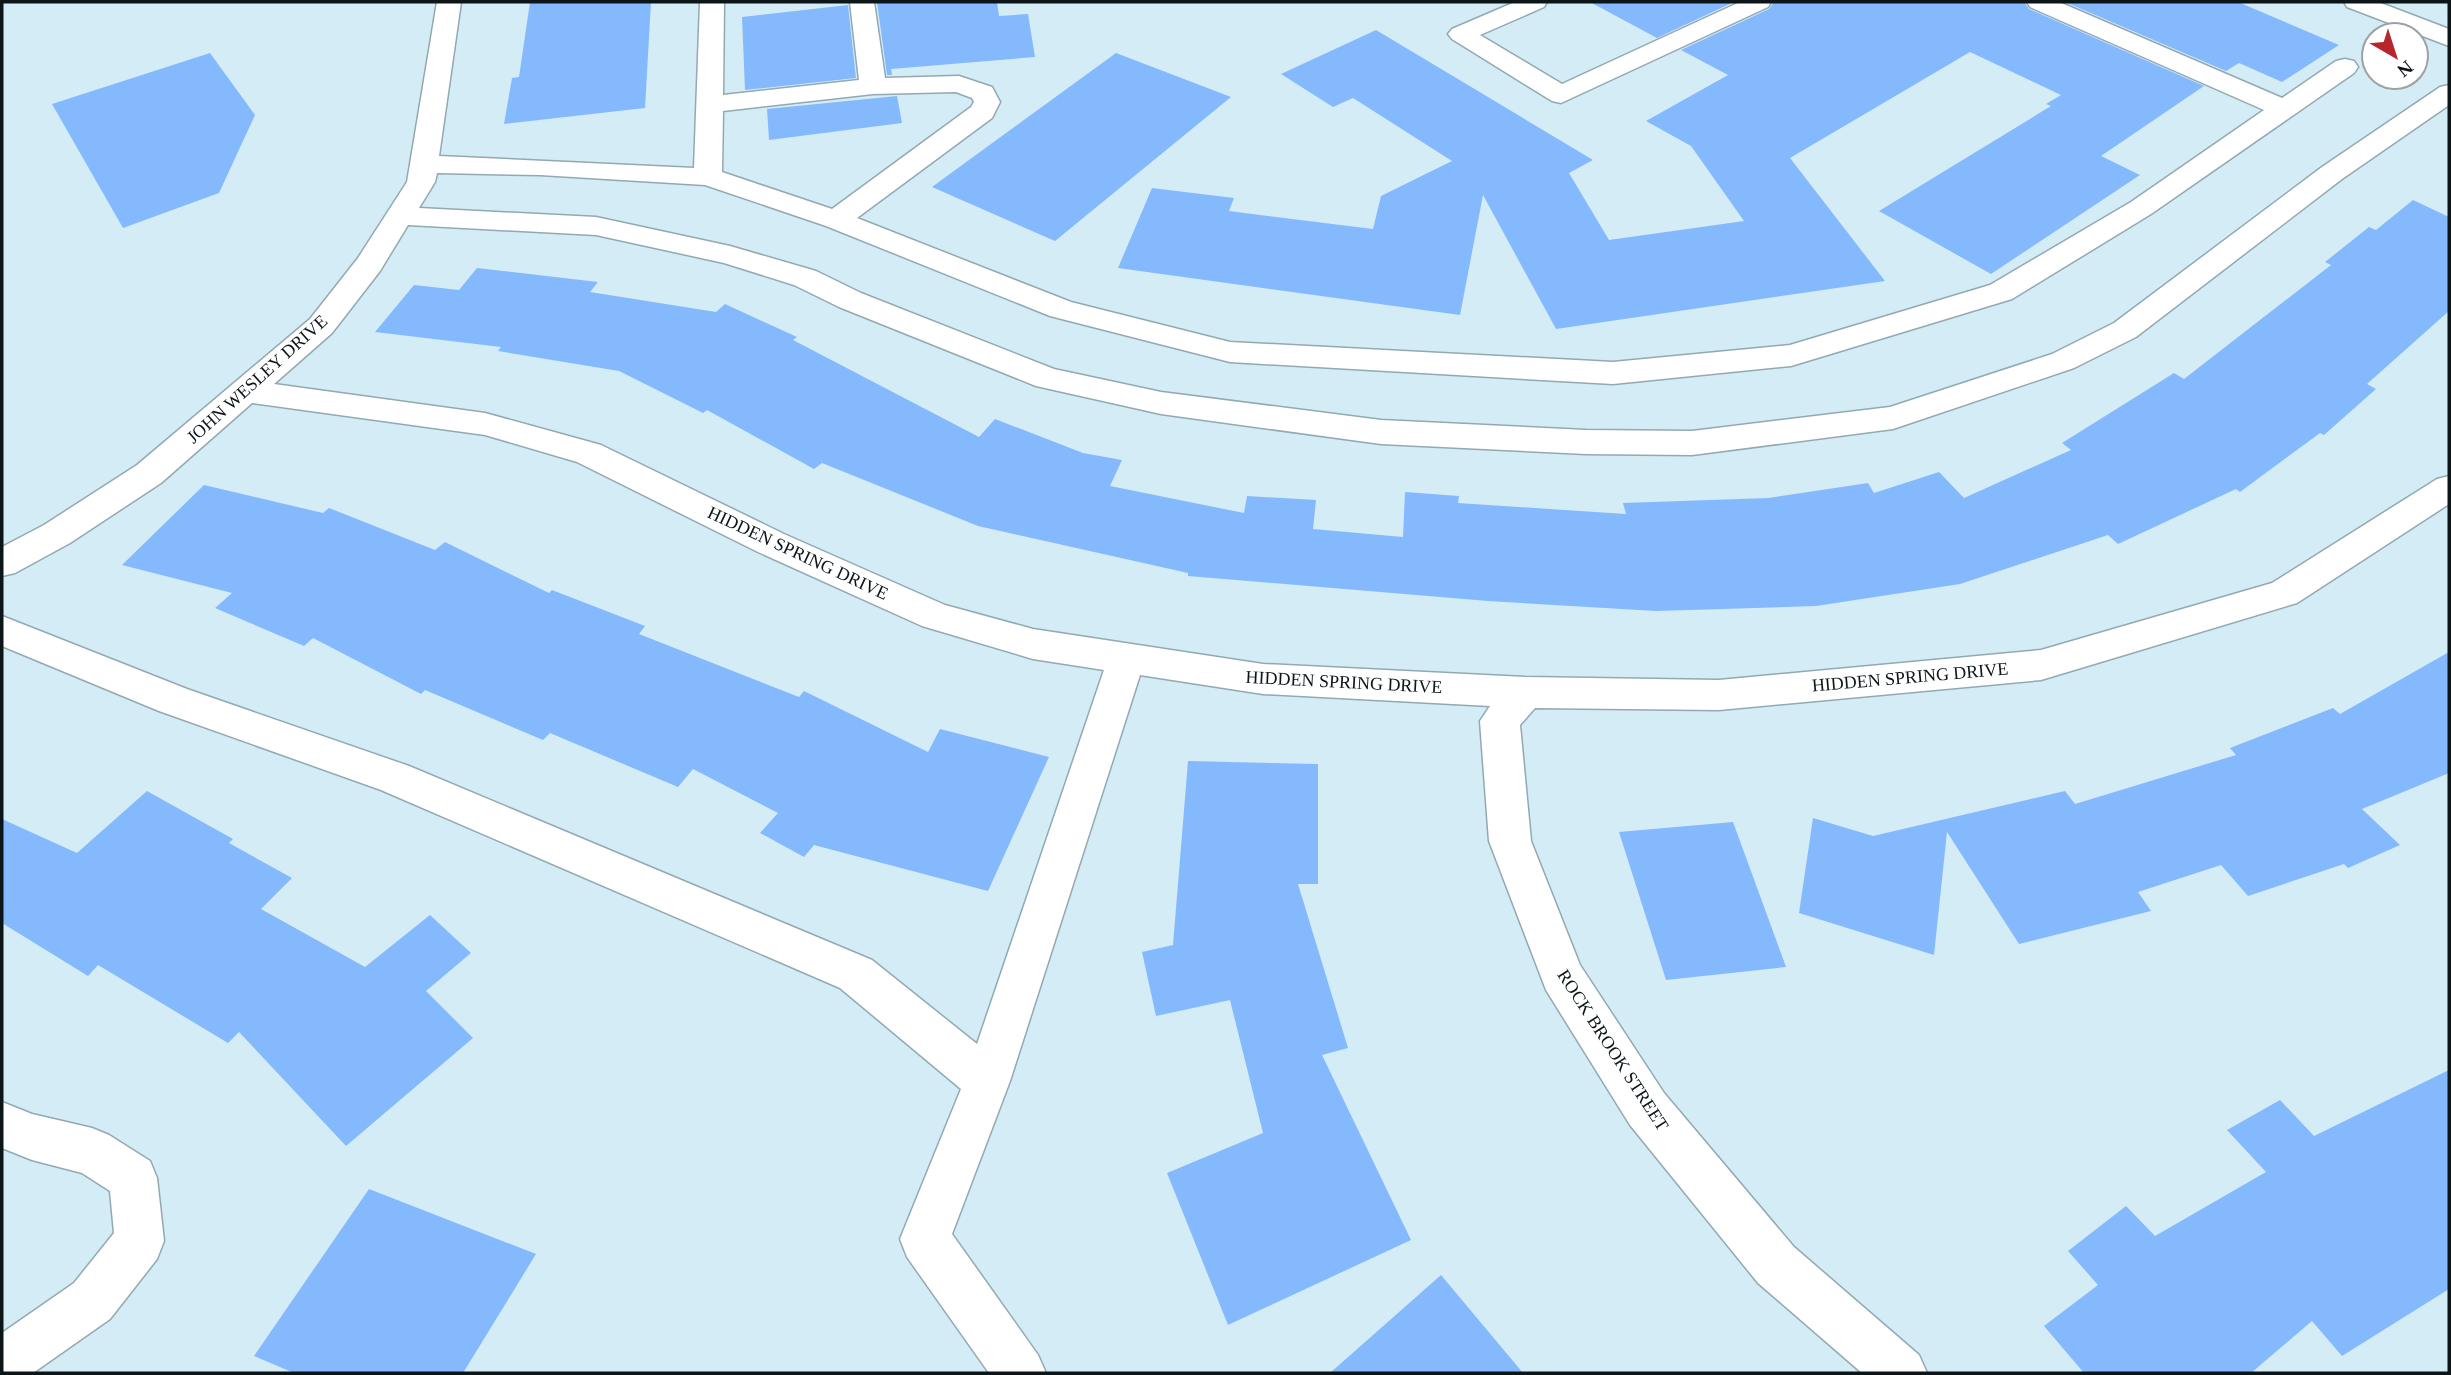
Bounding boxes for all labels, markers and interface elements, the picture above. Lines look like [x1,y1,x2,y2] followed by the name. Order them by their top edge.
[2360,21,2430,91] north arrow
[2393,56,2417,81] text: N
[183,311,331,447] street label: JOHN WESLEY DRIVE
[705,502,892,604] street label: HIDDEN SPRING DRIVE
[1811,658,2009,696] street label: HIDDEN SPRING DRIVE
[1245,667,1443,697] street label: HIDDEN SPRING DRIVE
[1553,966,1673,1134] street label: ROCK BROOK STREET

